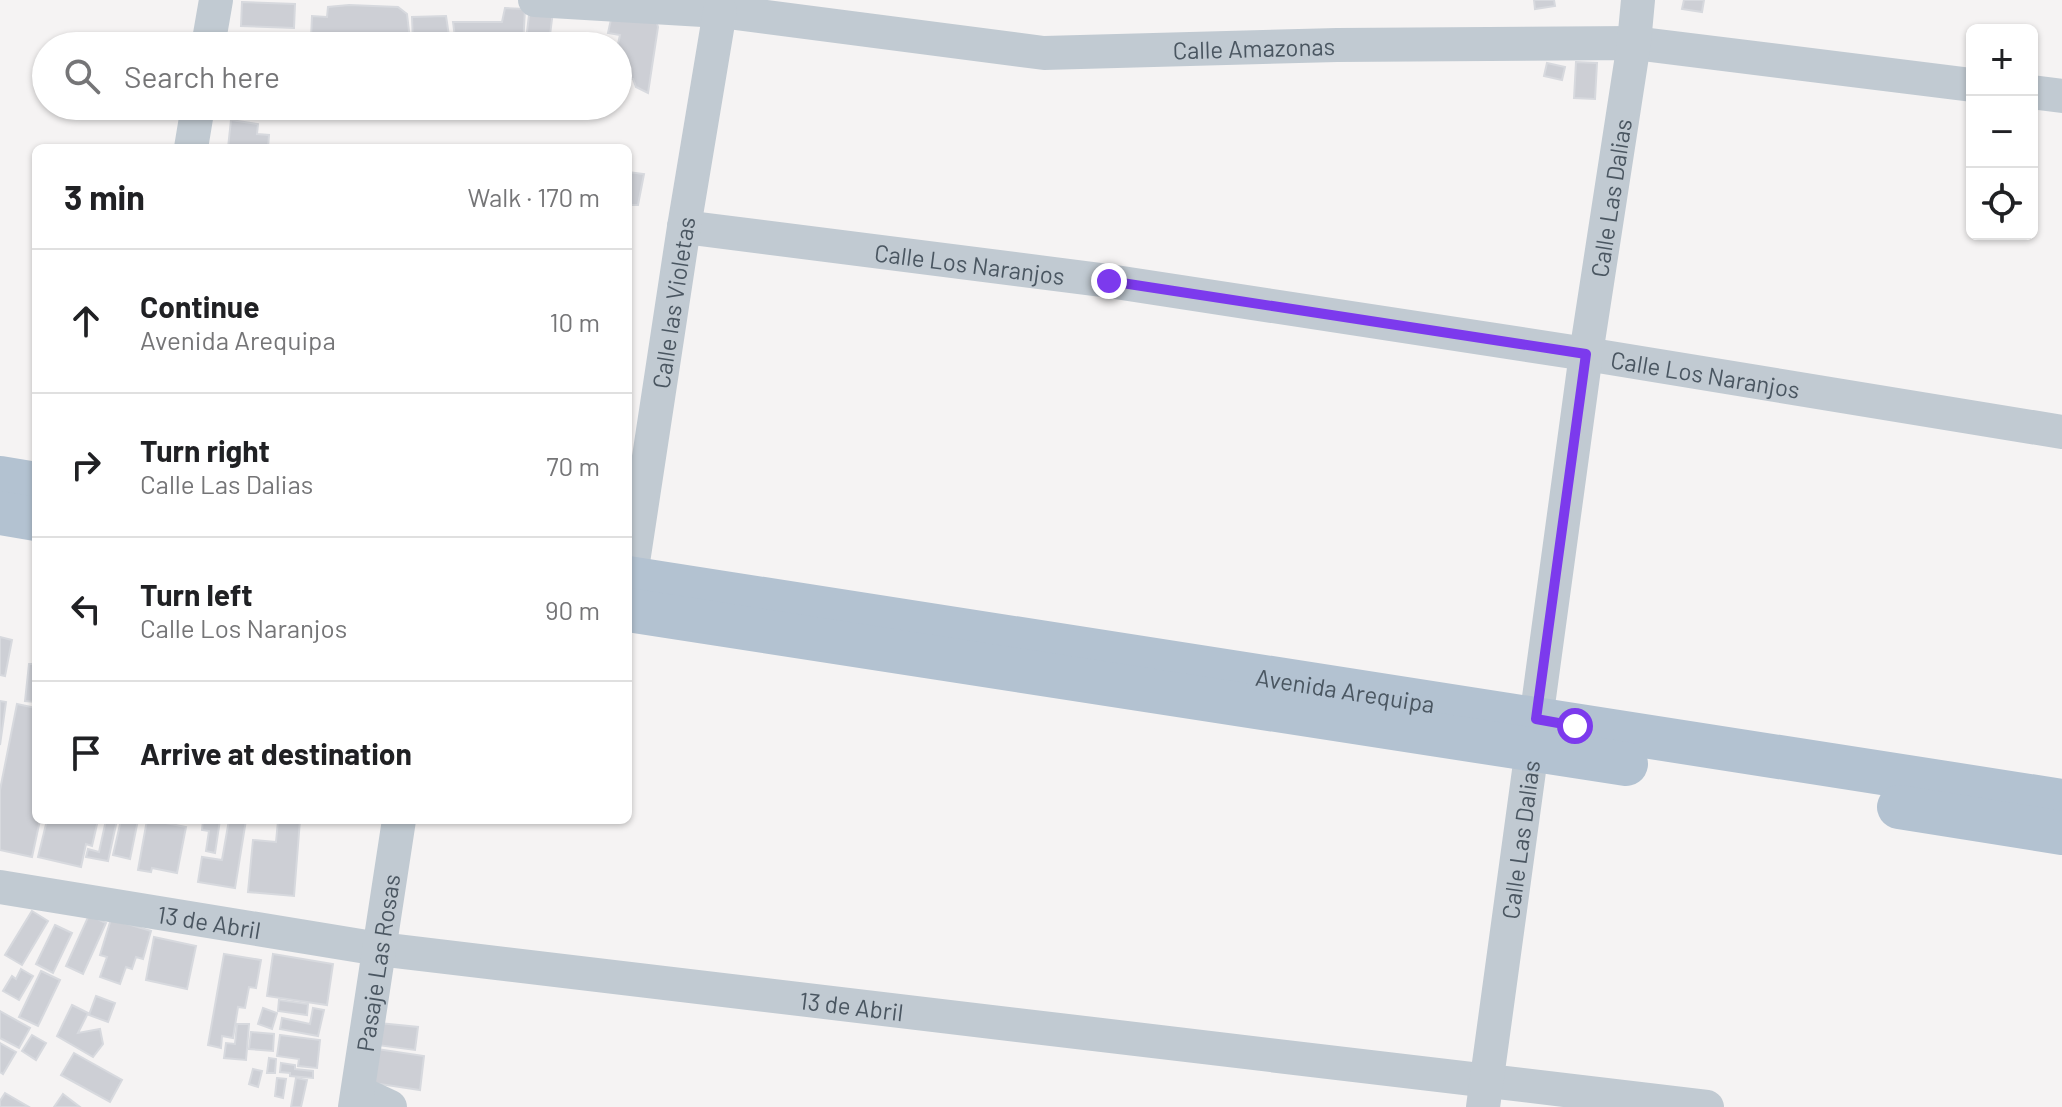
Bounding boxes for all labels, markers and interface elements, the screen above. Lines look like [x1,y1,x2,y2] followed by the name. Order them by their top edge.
[1966,24,2038,240] map controls
[1966,24,2038,96] button: +
[1172,31,1336,64] street label: Calle Amazonas
[32,32,632,120] search box
[60,54,104,98] icon: search
[124,58,280,94] text: Search here
[1966,96,2038,168] button: −
[1584,117,1637,279] street label: Calle Las Dalias
[1966,168,2038,240] button: locate
[64,176,145,217] text: 3 min
[467,181,600,212] text: Walk · 170 m
[645,214,700,390] street label: Calle las Violetas
[873,237,1066,290] street label: Calle Los Naranjos
[1091,263,1127,299] route end
[140,288,260,324] text: Continue
[64,299,108,343] icon: ahead
[550,306,600,337] text: 10 m
[140,324,336,355] text: Avenida Arequipa
[1609,344,1802,403] street label: Calle Los Naranjos
[140,432,270,468] text: Turn right
[64,443,108,487] icon: right
[546,450,600,481] text: 70 m
[140,468,313,499] text: Calle Las Dalias
[140,576,253,612] text: Turn left
[64,587,108,631] icon: left
[545,594,600,625] text: 90 m
[140,612,347,643] text: Calle Los Naranjos
[1254,661,1437,718] street label: Avenida Arequipa
[1557,708,1593,744] route start
[64,731,108,775] icon: arrive
[140,735,412,771] text: Arrive at destination
[1494,758,1545,921] street label: Calle Las Dalias
[349,872,405,1053] street label: Pasaje Las Rosas
[155,898,263,944] street label: 13 de Abril
[798,985,905,1026] street label: 13 de Abril

